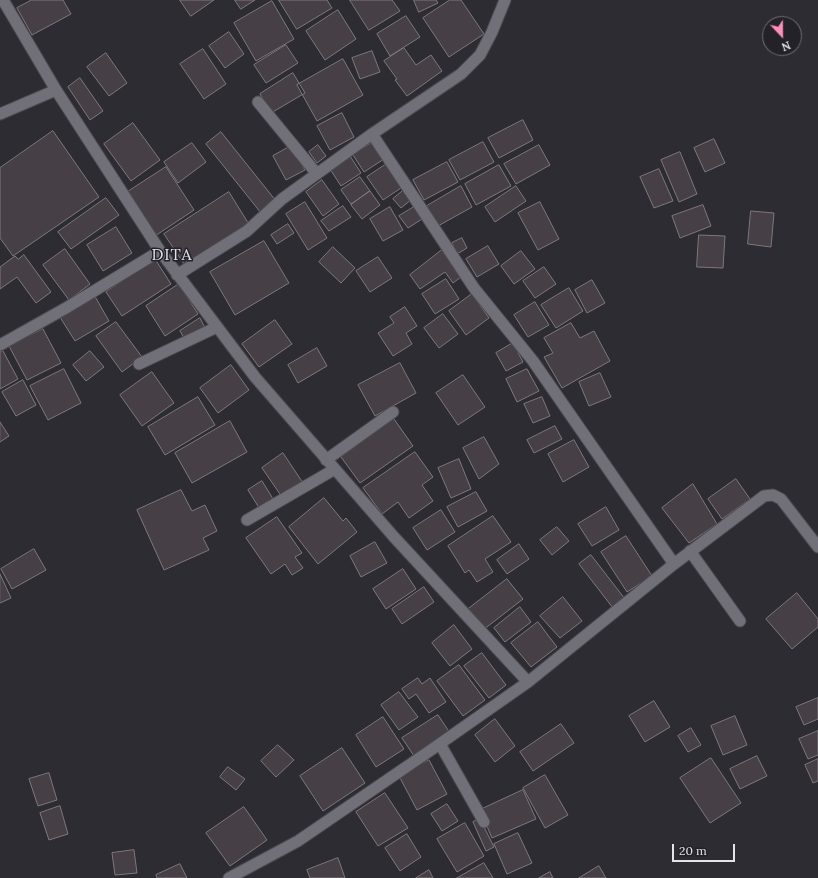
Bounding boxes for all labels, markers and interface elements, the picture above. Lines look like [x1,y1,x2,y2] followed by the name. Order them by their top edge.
[762,16,802,56] north arrow
[780,38,793,54] text: N
[152,245,192,265] district label: DITA
[674,836,737,862] scale bar
[679,843,707,858] text: 20 m

